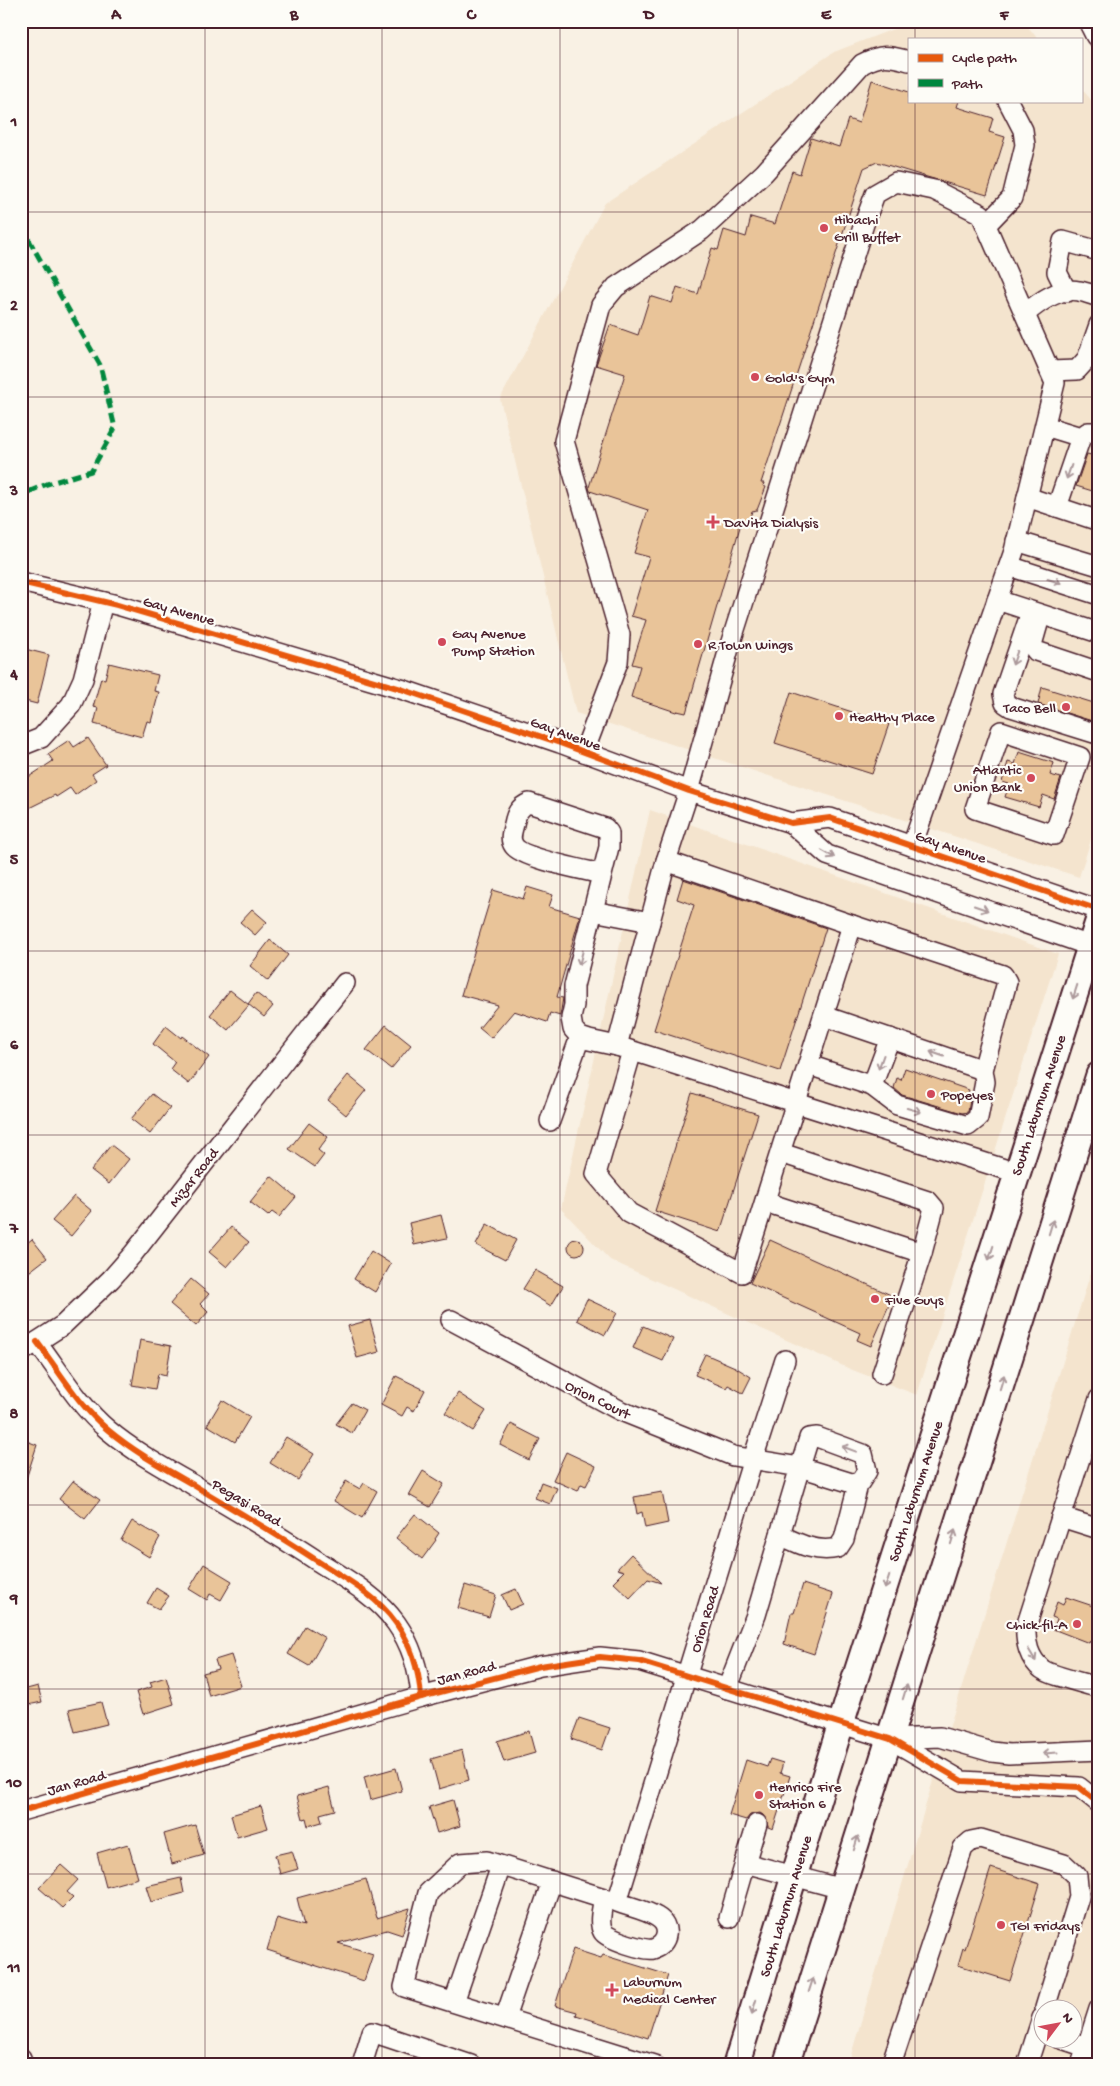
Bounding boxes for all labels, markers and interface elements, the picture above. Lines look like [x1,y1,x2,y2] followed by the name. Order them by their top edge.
[110,7,122,26] text: A
[289,7,299,26] text: B
[466,7,477,26] text: C
[642,7,655,26] text: D
[821,7,832,26] text: E
[999,7,1010,26] text: F
[908,38,1082,102] legend
[952,50,1017,68] text: Cycle path
[951,76,983,94] text: Path
[10,114,17,133] text: 1
[834,212,902,247] place label: Hibachi Grill Buffet
[818,222,830,234] marker: Hibachi Grill Buffet
[10,298,18,317] text: 2
[765,370,835,388] place label: Gold's Gym
[749,371,761,383] marker: Gold's Gym
[1064,464,1074,480] one-way arrow
[9,483,18,502] text: 3
[706,515,720,529] marker: DaVita Dialysis
[723,515,819,533] place label: DaVita Dialysis
[1045,577,1061,586] one-way arrow
[140,593,217,631] street label: Gay Avenue
[451,626,535,661] place label: Gay Avenue Pump Station
[436,636,448,648] marker: Gay Avenue Pump Station
[708,637,793,655] place label: R Town Wings
[692,638,704,650] marker: R Town Wings
[1010,650,1019,665] one-way arrow
[9,667,18,686] text: 4
[1002,700,1056,718] place label: Taco Bell
[1060,701,1072,713] marker: Taco Bell
[849,709,935,727] place label: Healthy Place
[833,710,845,722] marker: Healthy Place
[528,714,603,756] street label: Gay Avenue
[954,762,1022,797] place label: Atlantic Union Bank
[1025,772,1037,784] marker: Atlantic Union Bank
[913,827,988,869] street label: Gay Avenue
[821,849,835,859] one-way arrow
[10,852,19,871] text: 5
[973,904,988,913] one-way arrow
[576,950,585,966] one-way arrow
[1070,984,1079,999] one-way arrow
[1009,1033,1071,1178] street label: South Laburnum Avenue
[10,1037,19,1056] text: 6
[929,1049,945,1058] one-way arrow
[876,1054,885,1069] one-way arrow
[940,1087,993,1105] place label: Popeyes
[925,1088,937,1100] marker: Popeyes
[905,1106,921,1115] one-way arrow
[166,1144,224,1211] street label: Mizar Road
[1046,1219,1056,1235] one-way arrow
[9,1221,19,1240] text: 7
[986,1244,996,1260] one-way arrow
[884,1292,944,1310] place label: Five Guys
[869,1293,881,1305] marker: Five Guys
[998,1375,1007,1390] one-way arrow
[562,1377,634,1425] street label: Orion Court
[10,1406,19,1425] text: 8
[886,1419,948,1564] street label: South Laburnum Avenue
[841,1444,857,1453] one-way arrow
[207,1475,285,1532] street label: Pegasi Road
[949,1529,959,1545] one-way arrow
[881,1573,891,1589] one-way arrow
[687,1583,725,1655] street label: Orion Road
[9,1591,18,1610] text: 9
[1006,1617,1068,1635] place label: Chick-fil-A
[1071,1618,1083,1630] marker: Chick-fil-A
[1028,1648,1038,1662] one-way arrow
[435,1657,499,1690] street label: Jan Road
[900,1685,910,1701] one-way arrow
[1042,1748,1058,1757] one-way arrow
[45,1767,109,1801] street label: Jan Road
[5,1775,22,1794] text: 10
[769,1779,842,1814] place label: Henrico Fire Station 6
[753,1789,765,1801] marker: Henrico Fire Station 6
[757,1833,817,1980] street label: South Laburnum Avenue
[852,1835,862,1851] one-way arrow
[1010,1918,1080,1936] place label: TGI Fridays
[995,1919,1007,1931] marker: TGI Fridays
[7,1960,20,1979] text: 11
[623,1974,717,2009] place label: Laburnum Medical Center
[807,1977,817,1993] one-way arrow
[605,1983,619,1997] marker: Laburnum Medical Center
[749,1998,759,2014] one-way arrow
[1032,1998,1082,2048] north arrow
[1057,2010,1077,2027] text: N

